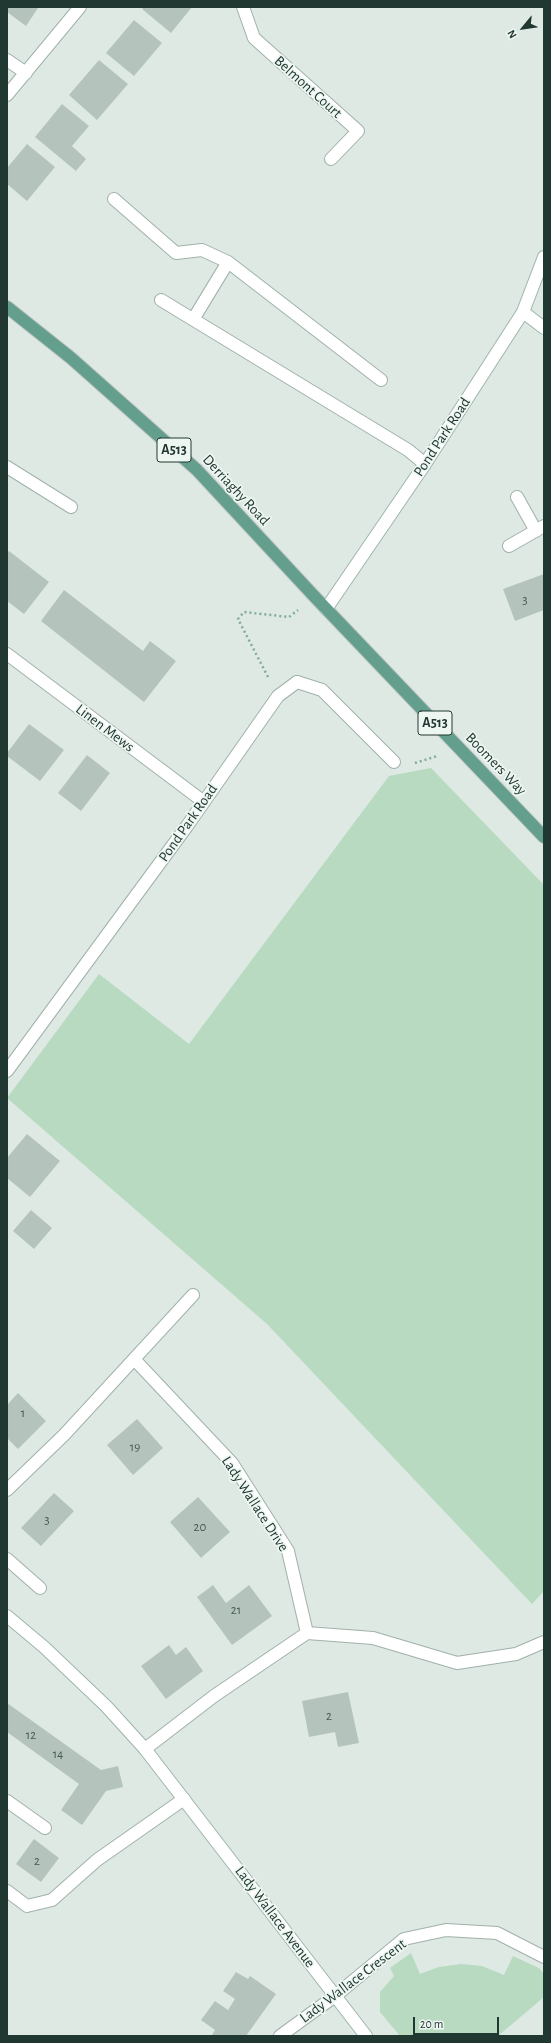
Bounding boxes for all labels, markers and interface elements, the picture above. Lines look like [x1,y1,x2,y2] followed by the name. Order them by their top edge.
[503,8,543,48] north arrow
[505,28,519,40] text: N
[270,52,346,122] street label: Belmont Court
[410,394,474,480] street label: Pond Park Road
[157,438,191,462] road number: A513
[199,451,273,529] street label: Derriaghy Road
[522,592,528,608] house number: 3
[72,700,138,756] street label: Linen Mews
[418,711,452,735] road number: A513
[462,729,530,799] street label: Boomers Way
[155,781,221,865] street label: Pond Park Road
[21,1405,25,1421] house number: 1
[130,1439,140,1455] house number: 19
[217,1453,293,1555] street label: Lady Wallace Drive
[44,1512,50,1528] house number: 3
[194,1519,206,1535] house number: 20
[231,1602,241,1618] house number: 21
[326,1708,332,1724] house number: 2
[26,1727,36,1743] house number: 12
[53,1746,63,1762] house number: 14
[34,1853,40,1869] house number: 2
[231,1863,319,1971] street label: Lady Wallace Avenue
[296,1935,410,2027] street label: Lady Wallace Crescent
[415,2009,501,2035] scale bar
[420,2018,443,2030] text: 20 m

